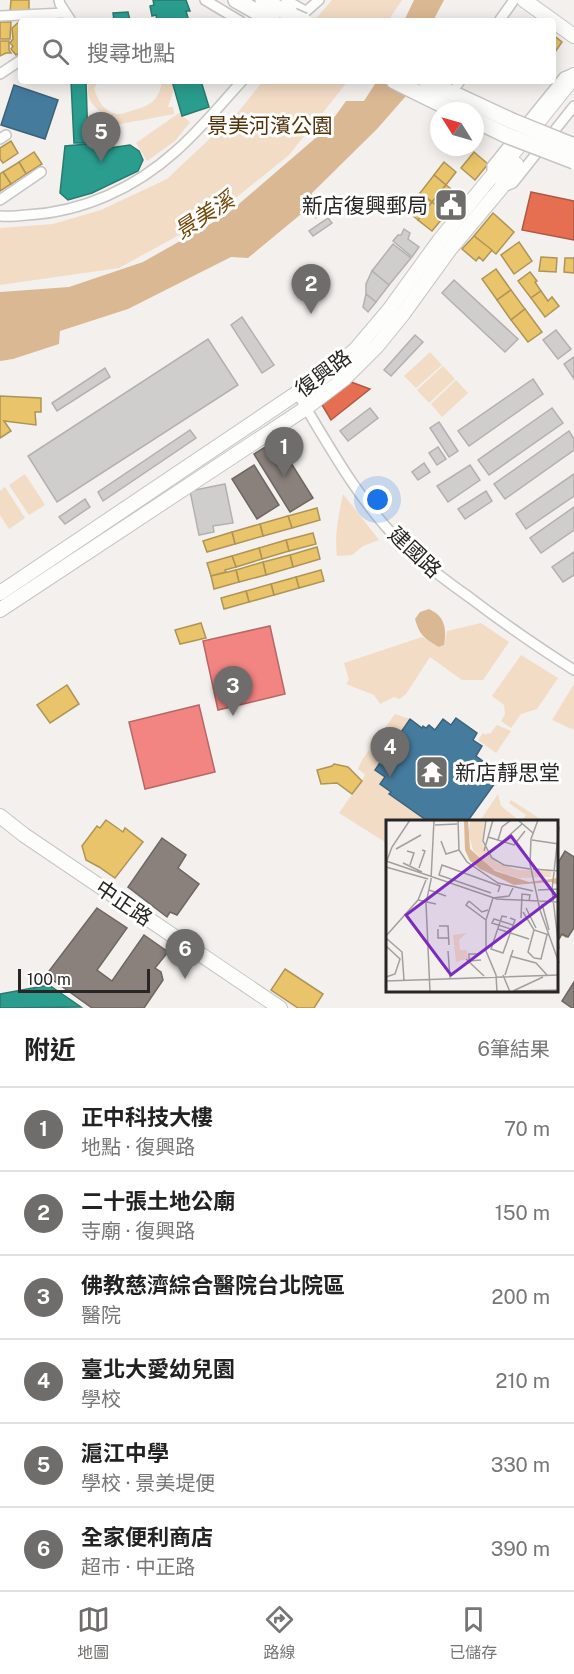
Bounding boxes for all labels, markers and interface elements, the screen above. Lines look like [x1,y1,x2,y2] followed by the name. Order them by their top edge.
[18,18,556,84] search box
[39,35,72,68] icon: search
[87,40,175,66] text: 搜尋地點
[430,102,484,156] north arrow
[82,112,120,162] pin: 5
[207,113,333,138] park label: 景美河濱公園
[169,184,241,244] water label: 景美溪
[433,187,469,223] public building icon: 新店復興郵局
[302,193,428,218] place label: 新店復興郵局
[292,264,330,314] pin: 2
[290,344,356,402] street label: 復興路
[264,428,304,477] pin: 1
[363,485,392,514] your location
[383,521,447,583] street label: 建國路
[214,666,252,716] pin: 3
[370,728,410,777] pin: 4
[414,754,450,790] temple icon: 新店靜思堂
[455,760,560,785] place label: 新店靜思堂
[386,820,559,993] inset map
[91,875,157,931] street label: 中正路
[166,930,204,979] pin: 6
[18,966,150,994] scale bar
[27,970,71,989] text: 100 m
[24,1034,76,1065] text: 附近
[478,1037,550,1061] text: 6筆結果
[81,1104,213,1130] text: 正中科技大樓
[39,1117,48,1141] text: 1
[504,1117,550,1141] text: 70 m
[81,1135,195,1159] text: 地點 · 復興路
[81,1188,235,1214] text: 二十張土地公廟
[37,1201,50,1225] text: 2
[495,1201,550,1225] text: 150 m
[81,1219,195,1243] text: 寺廟 · 復興路
[81,1272,345,1298] text: 佛教慈濟綜合醫院台北院區
[37,1285,50,1309] text: 3
[492,1285,550,1309] text: 200 m
[81,1303,121,1327] text: 醫院
[81,1356,235,1382] text: 臺北大愛幼兒園
[37,1369,50,1393] text: 4
[496,1369,550,1393] text: 210 m
[81,1387,121,1411] text: 學校
[81,1440,169,1466] text: 滬江中學
[37,1453,50,1477] text: 5
[491,1453,550,1477] text: 330 m
[81,1471,215,1495] text: 學校 · 景美堤便
[81,1524,213,1550] text: 全家便利商店
[37,1537,50,1561] text: 6
[491,1537,550,1561] text: 390 m
[81,1555,195,1579] text: 超市 · 中正路
[77,1603,110,1663] tab: 地圖
[263,1603,296,1663] tab: 路線
[449,1603,497,1663] tab: 已儲存

